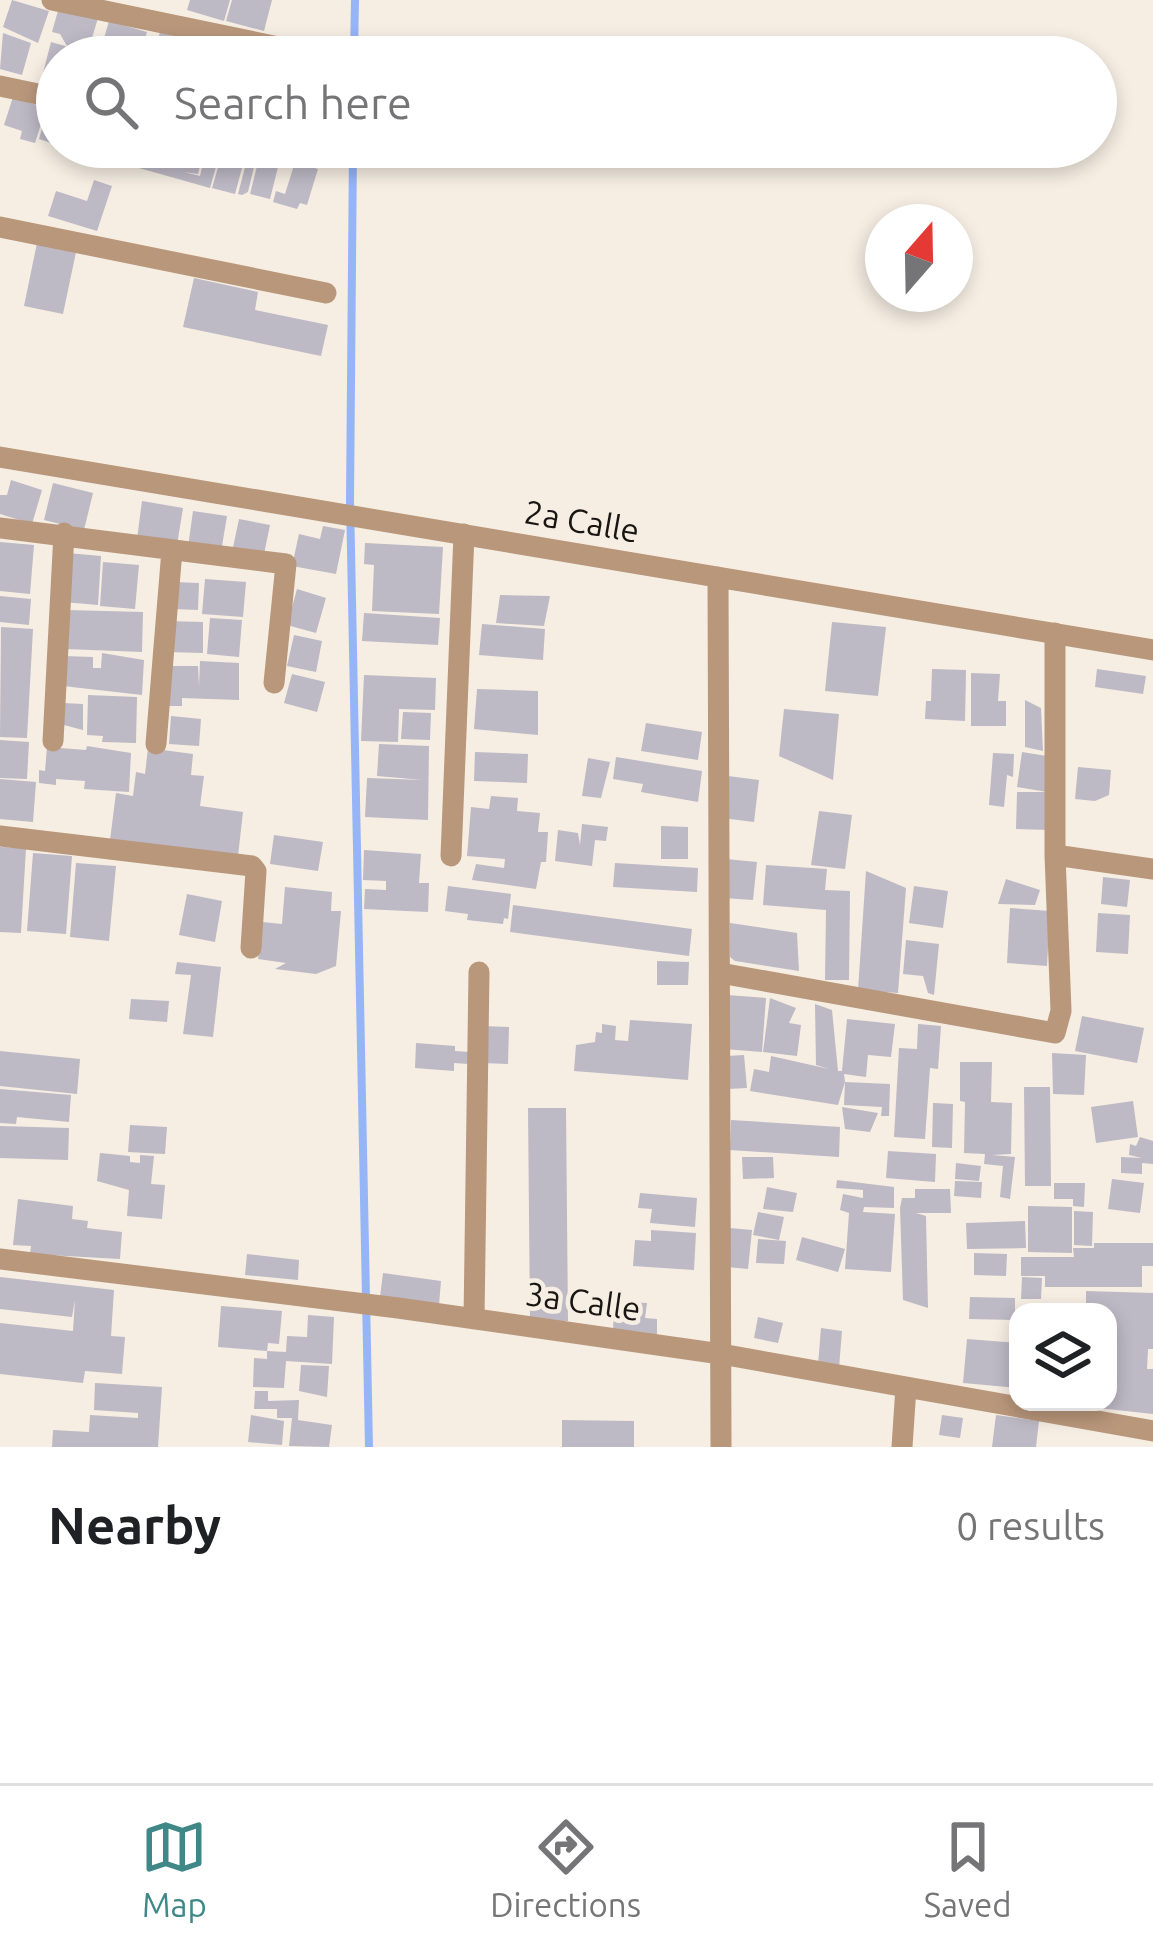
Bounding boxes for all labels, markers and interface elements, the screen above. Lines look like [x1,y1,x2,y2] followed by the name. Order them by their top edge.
[36,36,1117,168] search box
[78,69,144,135] icon: search
[174,77,412,128] text: Search here
[865,204,973,312] north arrow
[522,492,642,549] street label: 2a Calle
[523,1274,643,1327] street label: 3a Calle
[1009,1303,1117,1411] map controls
[1009,1303,1117,1411] button: layers
[48,1496,221,1554] text: Nearby
[956,1504,1105,1547] text: 0 results
[141,1814,207,1923] tab: Map
[490,1814,641,1923] tab: Directions
[924,1814,1012,1923] tab: Saved

